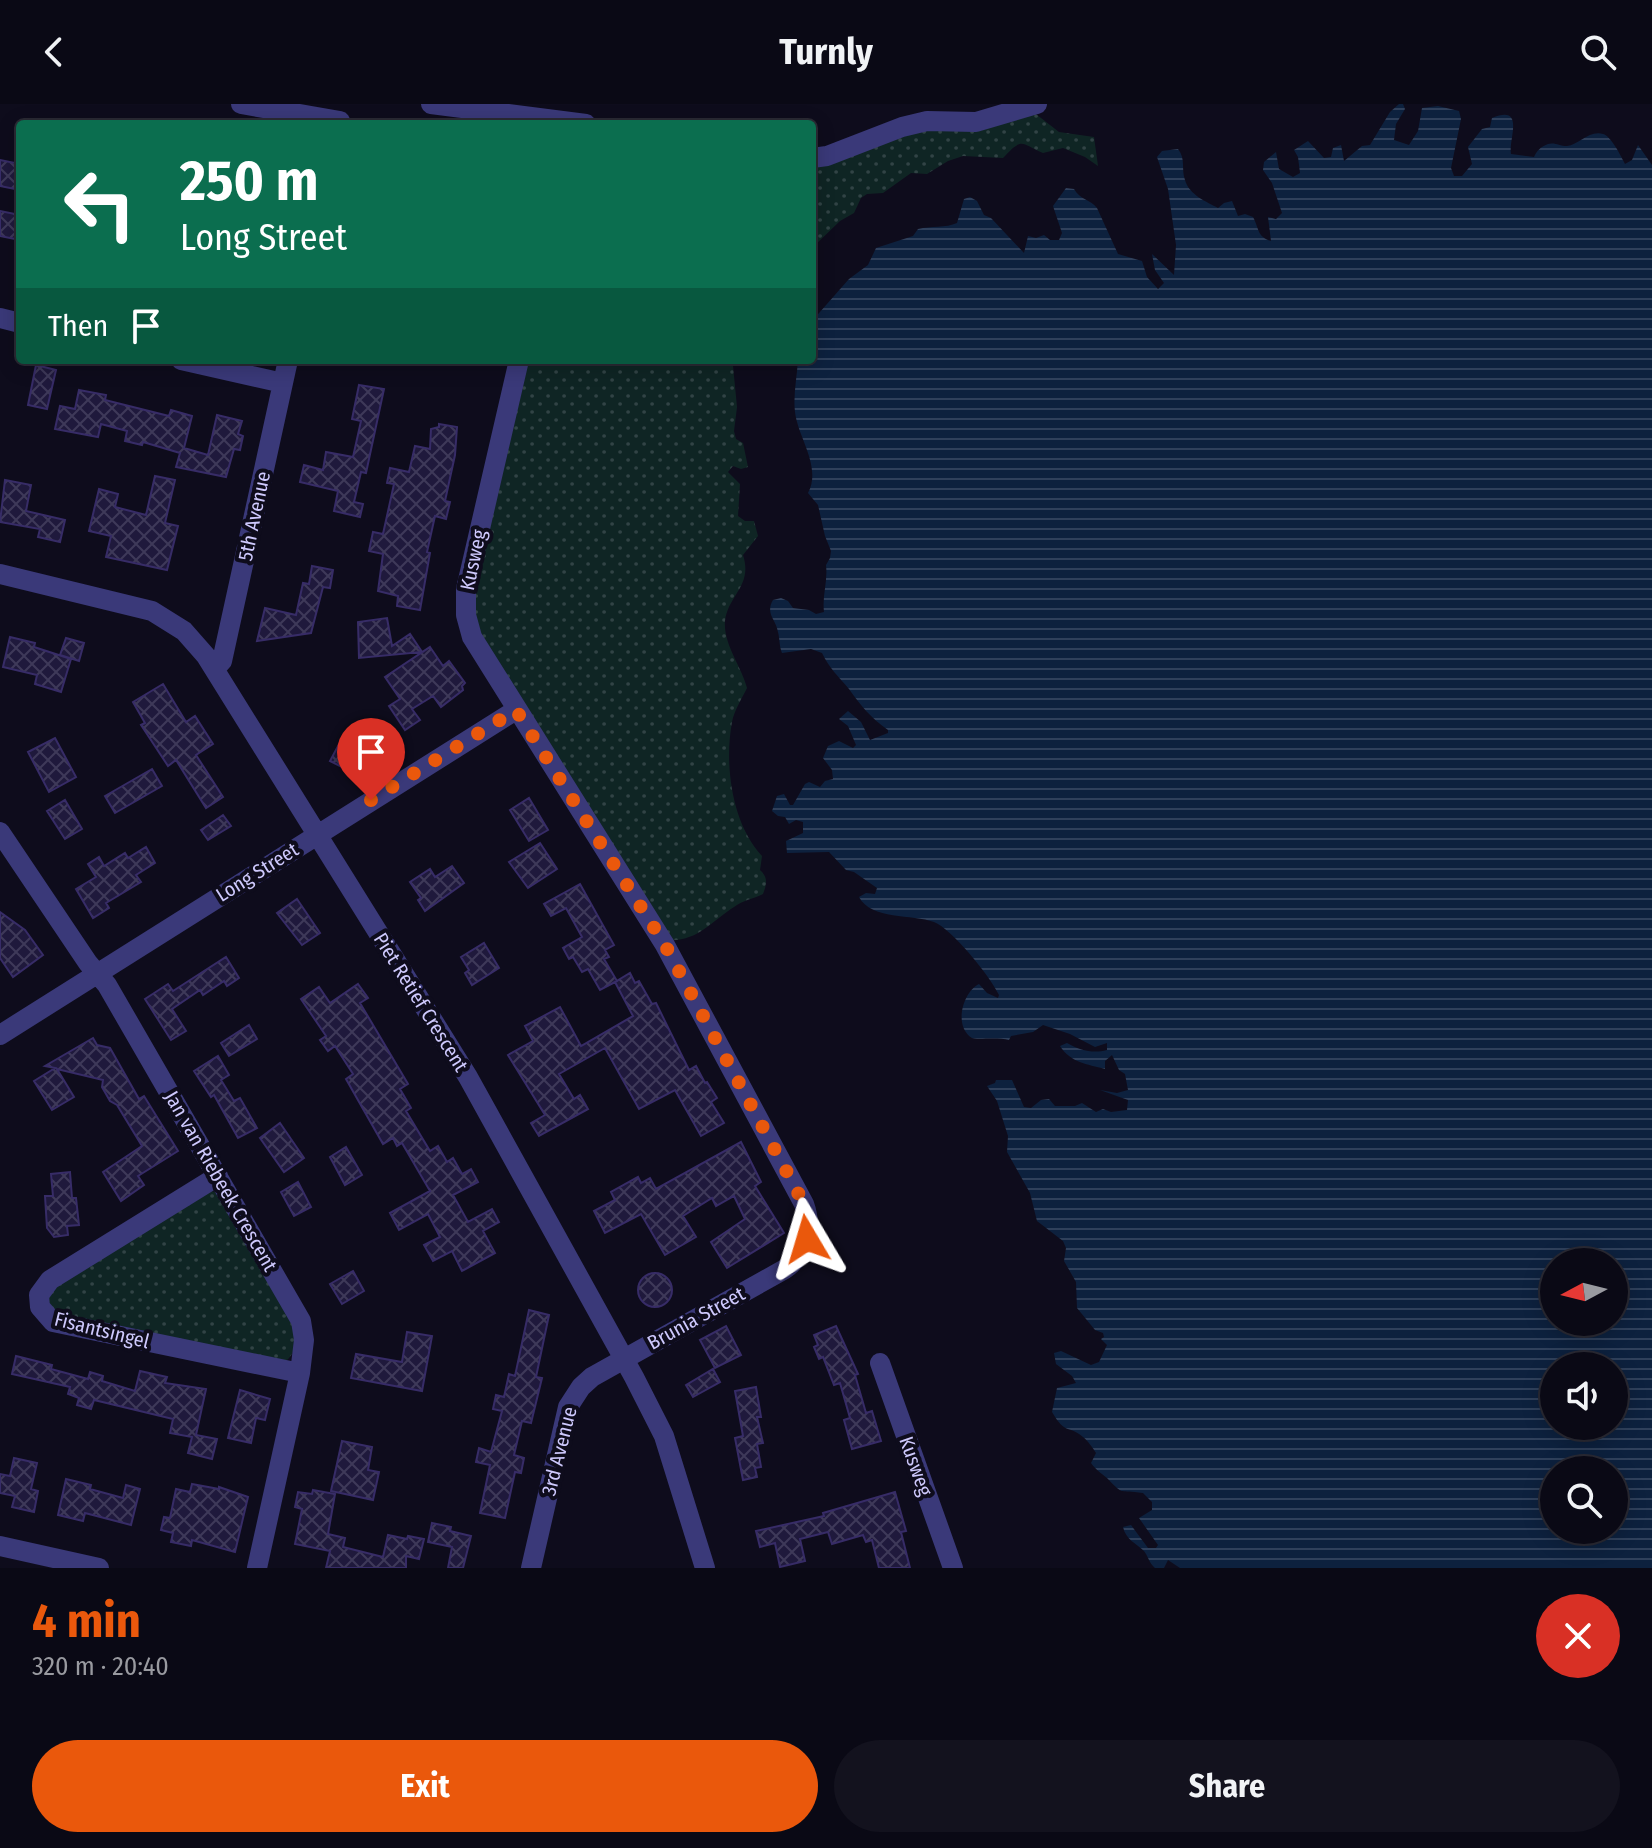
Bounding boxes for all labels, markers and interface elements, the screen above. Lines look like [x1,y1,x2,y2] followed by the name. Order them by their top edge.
[32,30,76,74] icon: back
[779,30,873,74] text: Turnly
[1576,30,1620,74] icon: search
[180,148,318,215] text: 250 m
[48,152,152,256] icon: left
[180,216,347,260] text: Long Street
[124,304,168,348] icon: arrive
[48,308,108,344] text: Then
[233,469,275,563] street label: 5th Avenue
[455,527,491,593] street label: Kusweg
[337,718,405,800] pin
[349,730,393,774] icon: arrive
[211,837,303,907] street label: Long Street
[369,928,474,1076] street label: Piet Retief Crescent
[160,1087,283,1276] street label: Jan van Riebeek Crescent
[765,1197,849,1281] position arrow
[1540,1248,1628,1336] north arrow
[1540,1248,1628,1544] map controls
[643,1281,749,1355] street label: Brunia Street
[52,1307,152,1353] street label: Fisantsingel
[1540,1352,1628,1440] button: sound
[536,1404,582,1498] street label: 3rd Avenue
[894,1433,938,1500] street label: Kusweg
[1540,1456,1628,1544] button: search
[32,1592,141,1650] text: 4 min
[1536,1594,1620,1678] button: close
[32,1651,169,1682] text: 320 m · 20:40
[32,1740,818,1832] button: Exit
[834,1740,1620,1832] button: Share

